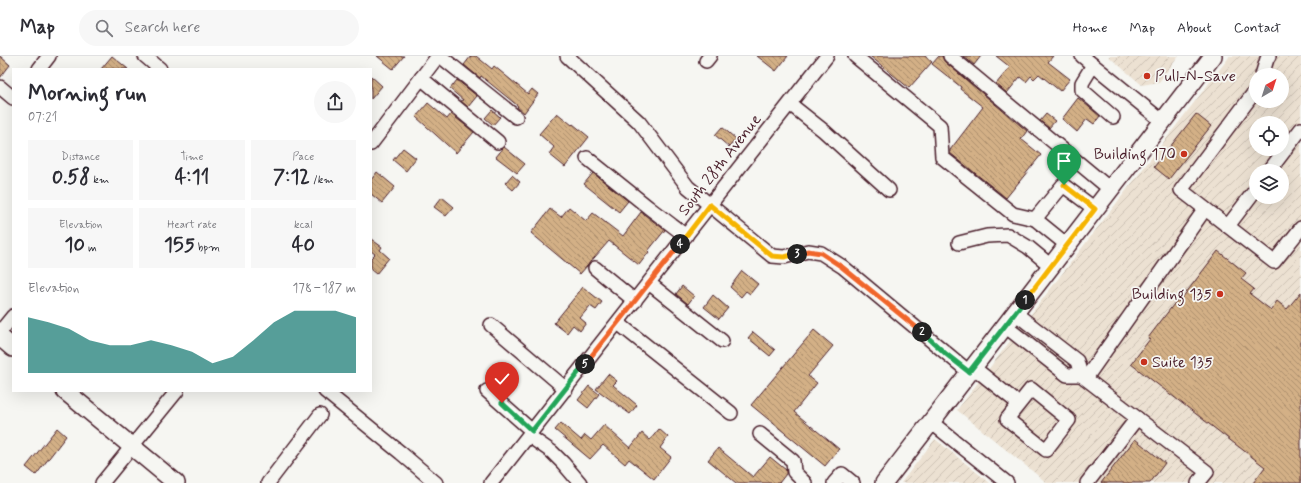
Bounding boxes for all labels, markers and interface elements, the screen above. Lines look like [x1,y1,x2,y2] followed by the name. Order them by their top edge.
[79,10,359,46] search box
[20,15,55,40] text: Map
[93,17,115,39] icon: search
[125,18,200,38] text: Search here
[1073,19,1107,37] text: Home
[1129,19,1155,37] text: Map
[1177,19,1212,37] text: About
[1234,19,1281,37] text: Contact
[1155,66,1236,87] place label: Pull-N-Save
[1249,68,1289,108] north arrow
[1249,68,1289,204] map controls
[1142,71,1152,81] marker: Pull-N-Save
[28,80,147,108] text: Morning run
[314,81,356,123] button: share
[28,109,57,126] text: 07:21
[674,110,766,220] street label: South 28th Avenue
[1249,116,1289,156] button: locate
[1047,144,1081,185] pin
[1094,144,1176,166] place label: Building 170
[1179,149,1189,159] marker: Building 170
[61,150,100,164] text: Distance
[180,150,204,164] text: Time
[292,150,314,164] text: Pace
[1053,150,1075,172] icon: arrive
[52,164,90,191] text: 0.58
[175,164,209,191] text: 4:11
[273,164,310,191] text: 7:12
[1249,164,1289,204] button: layers
[90,173,109,187] text: km
[310,173,334,187] text: /km
[59,218,102,232] text: Elevation
[167,218,217,232] text: Heart rate
[294,218,313,232] text: kcal
[65,232,85,259] text: 10
[164,232,195,259] text: 155
[292,232,315,259] text: 40
[670,234,690,254] pin: 4
[677,237,683,251] text: 4
[85,241,97,255] text: m
[195,241,220,255] text: bpm
[787,244,807,264] pin: 3
[795,247,799,261] text: 3
[28,280,79,297] text: Elevation
[293,280,356,297] text: 178–187 m
[1132,284,1212,306] place label: Building 135
[1215,289,1225,299] marker: Building 135
[1015,290,1035,310] pin: 1
[1023,293,1027,307] text: 1
[912,322,932,342] pin: 2
[919,325,925,339] text: 2
[1152,352,1213,373] place label: Suite 135
[575,354,595,374] pin: 5
[582,357,588,371] text: 5
[1139,357,1149,367] marker: Suite 135
[485,362,519,403] pin
[491,368,513,390] icon: check

